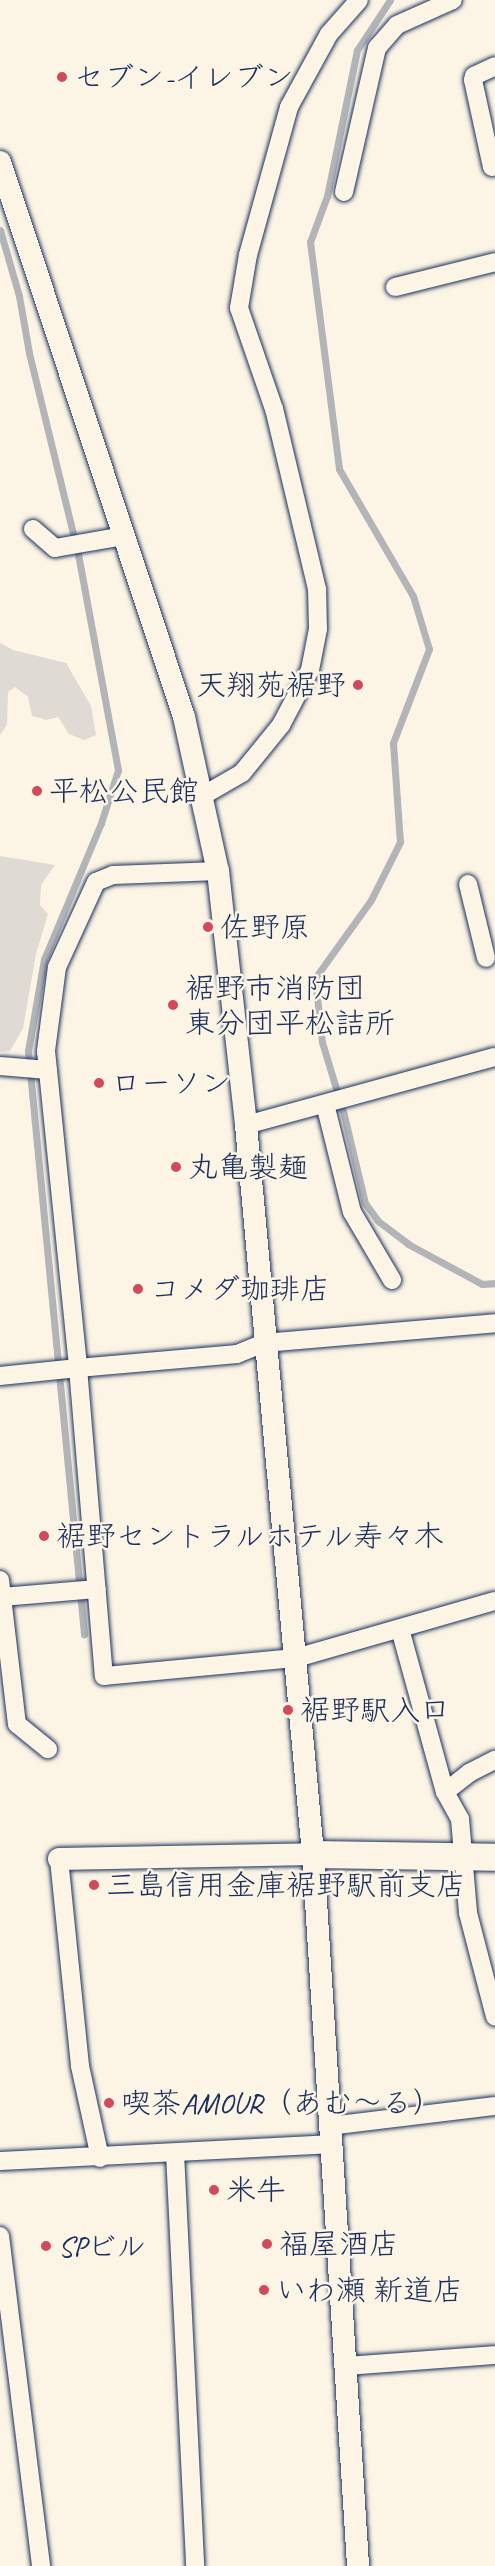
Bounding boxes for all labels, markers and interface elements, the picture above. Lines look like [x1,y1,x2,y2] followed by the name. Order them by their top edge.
[74,59,294,95] place label: セブン-イレブン
[55,70,69,84] marker: セブン-イレブン
[196,667,346,703] place label: 天翔苑裾野
[351,678,365,692] marker: 天翔苑裾野
[49,773,199,809] place label: 平松公民館
[30,784,44,798] marker: 平松公民館
[220,909,310,945] place label: 佐野原
[201,920,215,934] marker: 佐野原
[185,970,395,1040] place label: 裾野市消防団 東分団平松詰所
[166,998,180,1012] marker: 裾野市消防団 東分団平松詰所
[111,1065,231,1101] place label: ローソン
[92,1076,106,1090] marker: ローソン
[188,1149,308,1185] place label: 丸亀製麺
[169,1160,183,1174] marker: 丸亀製麺
[150,1271,330,1307] place label: コメダ珈琲店
[131,1282,145,1296] marker: コメダ珈琲店
[56,1518,446,1554] place label: 裾野セントラルホテル寿々木
[37,1529,51,1543] marker: 裾野セントラルホテル寿々木
[300,1692,450,1728] place label: 裾野駅入口
[281,1703,295,1717] marker: 裾野駅入口
[106,1867,466,1903] place label: 三島信用金庫裾野駅前支店
[87,1878,101,1892] marker: 三島信用金庫裾野駅前支店
[121,2085,442,2121] place label: 喫茶AMOUR（あむ〜る）
[102,2096,116,2110] marker: 喫茶AMOUR（あむ〜る）
[226,2172,286,2208] place label: 米牛
[207,2183,221,2197] marker: 米牛
[279,2226,399,2262] place label: 福屋酒店
[58,2228,147,2264] place label: SPビル
[260,2237,274,2251] marker: 福屋酒店
[39,2239,53,2253] marker: SPビル
[276,2272,463,2308] place label: いわ瀬 新道店
[257,2283,271,2297] marker: いわ瀬 新道店

